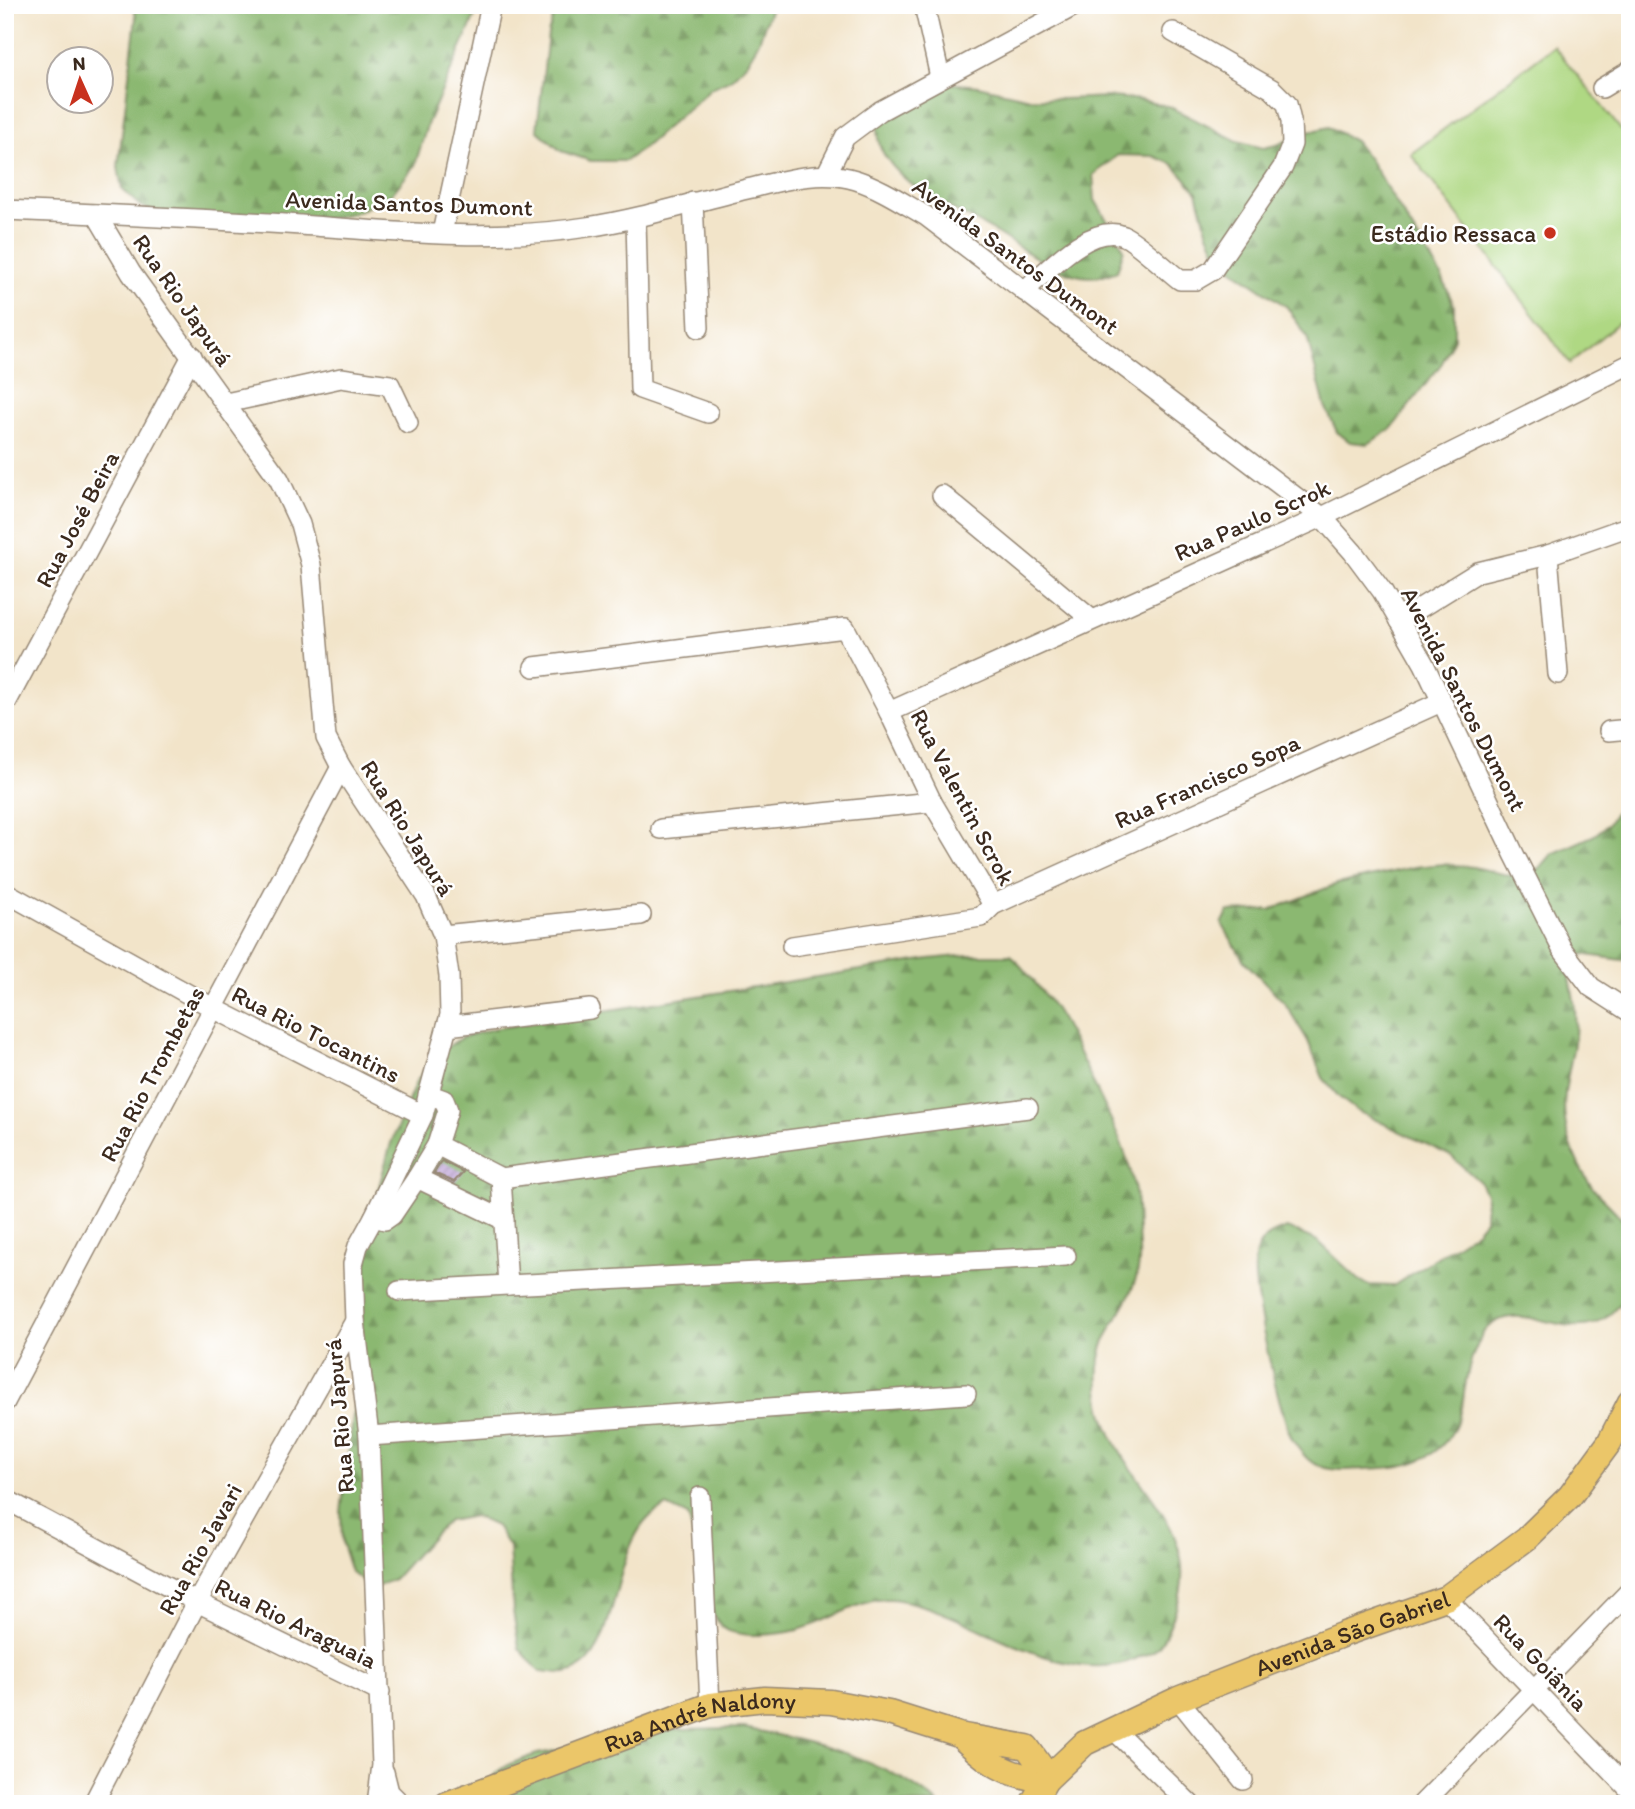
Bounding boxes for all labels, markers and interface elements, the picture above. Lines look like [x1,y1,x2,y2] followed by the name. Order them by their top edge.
[46,46,116,116] north arrow
[72,52,86,75] text: N
[907,171,1125,341] street label: Avenida Santos Dumont
[285,184,533,222] street label: Avenida Santos Dumont
[1371,219,1536,248] place label: Estádio Ressaca
[1542,225,1558,241] marker: Estádio Ressaca
[127,228,240,372] street label: Rua Rio Japurá
[29,445,125,592] street label: Rua José Beira
[1170,472,1335,567] street label: Rua Paulo Scrok
[1395,582,1533,816] street label: Avenida Santos Dumont
[904,704,1022,891] street label: Rua Valentin Scrok
[1110,727,1305,835] street label: Rua Francisco Sopa
[355,755,462,902] street label: Rua Rio Japurá
[227,979,405,1089] street label: Rua Rio Tocantins
[94,981,210,1167] street label: Rua Rio Trombetas
[318,1337,360,1494] street label: Rua Rio Japurá
[152,1478,248,1620] street label: Rua Rio Javari
[210,1571,382,1675] street label: Rua Rio Araguaia
[1251,1583,1454,1682] street label: Avenida São Gabriel
[1487,1607,1595,1717] street label: Rua Goiânia
[600,1684,797,1758] street label: Rua André Naldony

